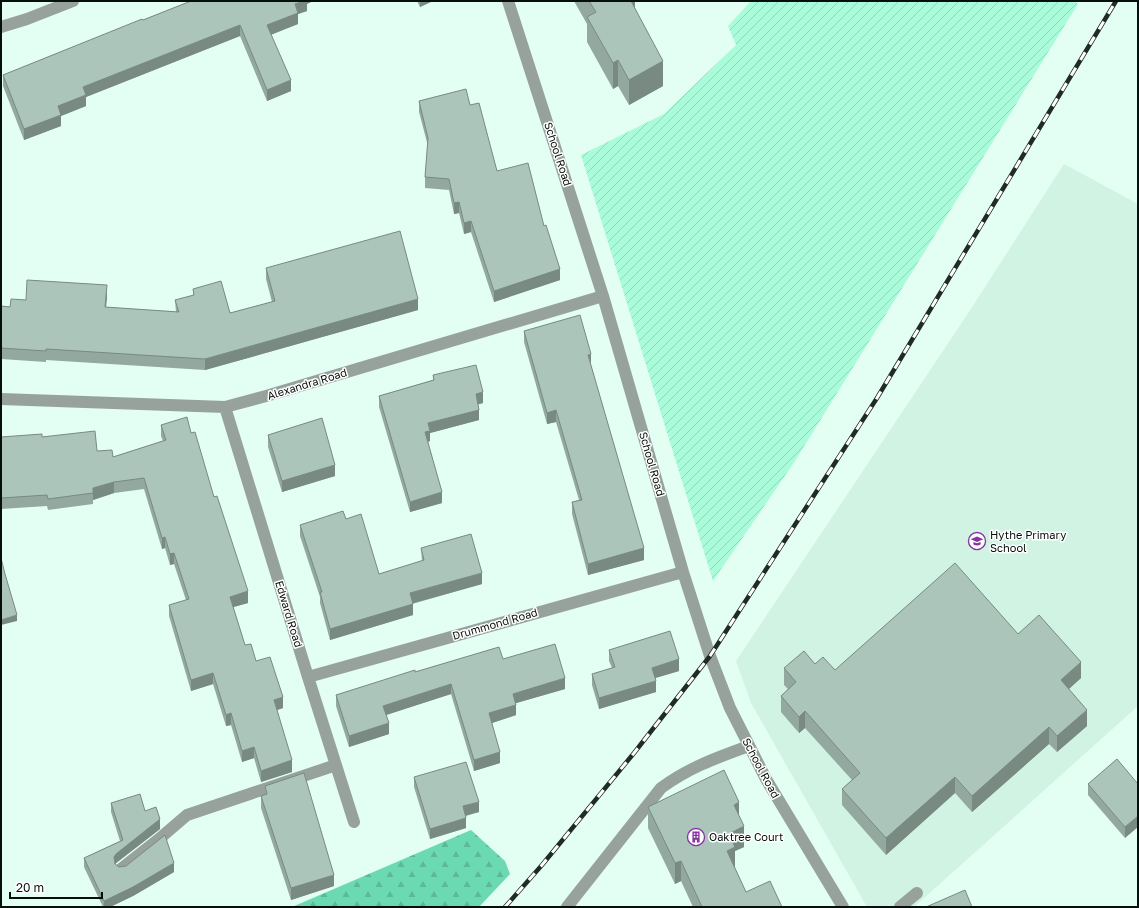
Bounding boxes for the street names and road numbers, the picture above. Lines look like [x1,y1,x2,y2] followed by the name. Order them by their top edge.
[542,120,575,187] street label: School Road
[266,365,348,402] street label: Alexandra Road
[637,430,668,497] street label: School Road
[273,579,306,649] street label: Edward Road
[451,605,539,642] street label: Drummond Road
[740,735,783,800] street label: School Road

